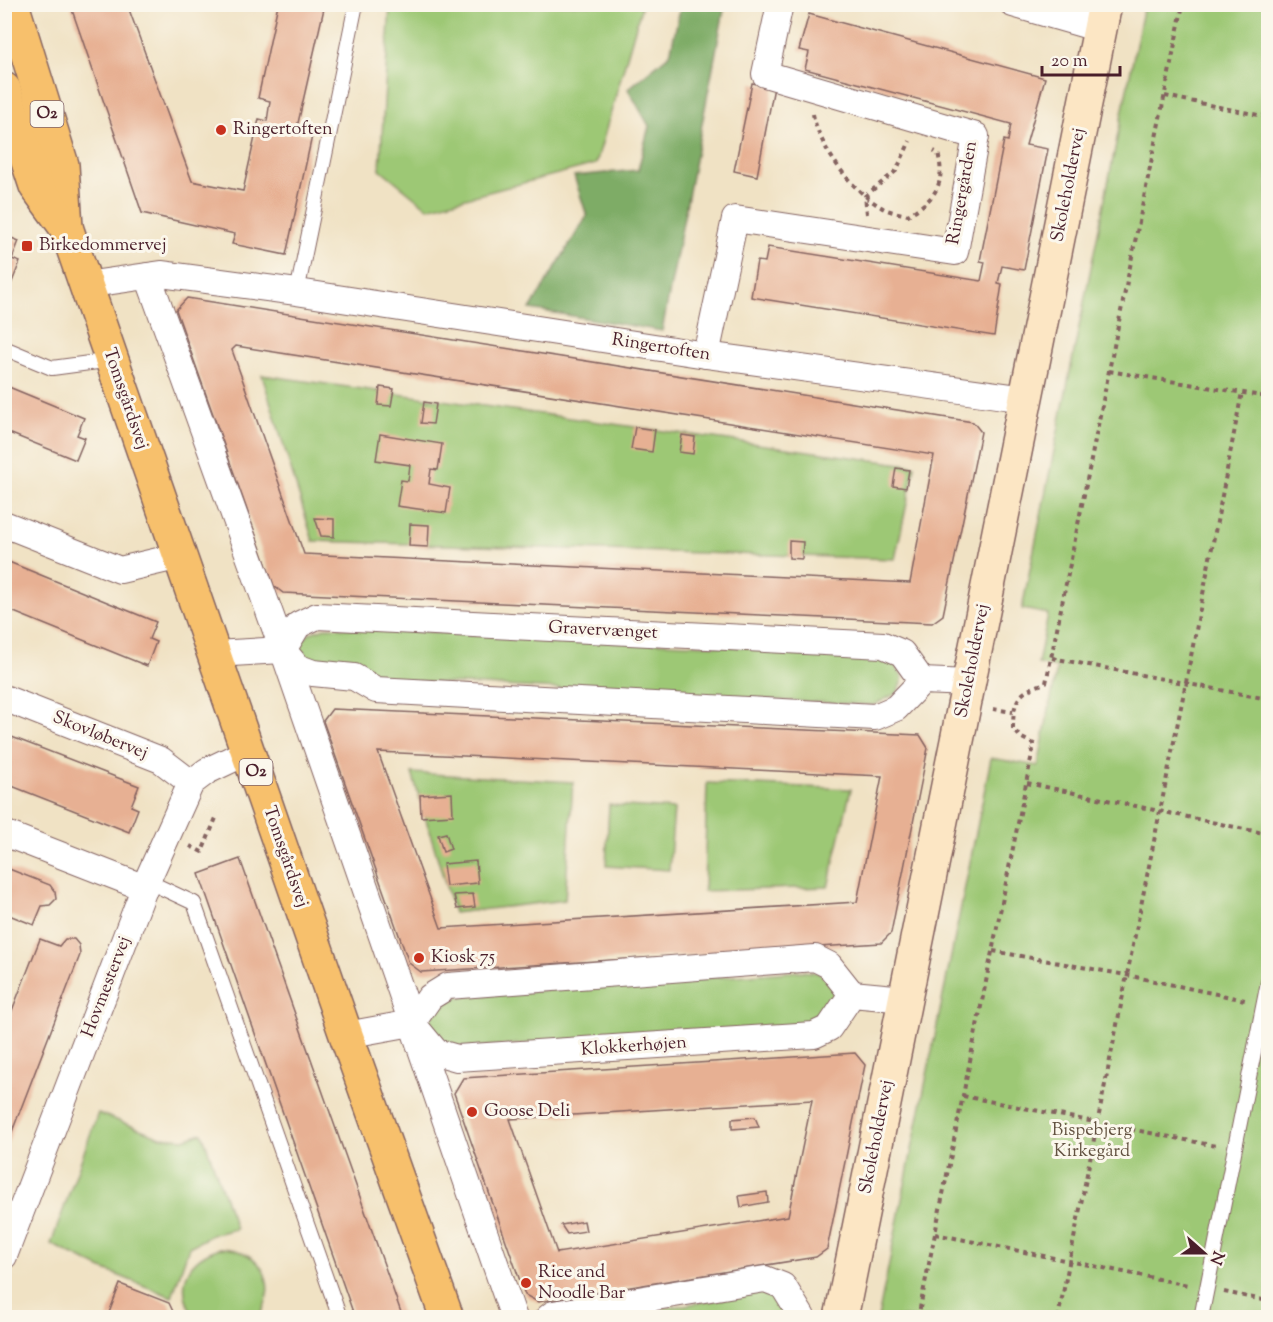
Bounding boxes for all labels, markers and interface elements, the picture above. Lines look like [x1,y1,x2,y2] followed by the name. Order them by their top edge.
[1042,39,1120,77] scale bar
[1051,49,1088,75] text: 20 m
[30,101,63,127] road number: O2
[233,117,333,143] place label: Ringertoften
[214,123,228,137] marker: Ringertoften
[1045,126,1093,244] street label: Skoleholdervej
[941,139,985,247] street label: Ringergården
[39,233,167,259] place label: Birkedommervej
[20,239,34,253] marker: Birkedommervej
[610,327,713,369] street label: Ringertoften
[95,345,155,453] street label: Tomsgårdsvej
[949,602,997,720] street label: Skoleholdervej
[548,615,658,647] street label: Gravervænget
[48,705,152,767] street label: Skovløbervej
[240,759,272,785] road number: O2
[255,803,315,911] street label: Tomsgårdsvej
[76,933,138,1041] street label: Hovmestervej
[431,945,495,971] place label: Kiosk 75
[412,951,426,965] marker: Kiosk 75
[580,1030,688,1064] street label: Klokkerhøjen
[853,1078,901,1196] street label: Skoleholdervej
[484,1099,570,1125] place label: Goose Deli
[465,1105,479,1119] marker: Goose Deli
[1052,1118,1132,1165] park label: Bispebjerg Kirkegård
[1174,1223,1234,1283] north arrow
[1203,1247,1229,1268] text: N
[538,1260,625,1307] place label: Rice and Noodle Bar
[519,1276,533,1290] marker: Rice and Noodle Bar

